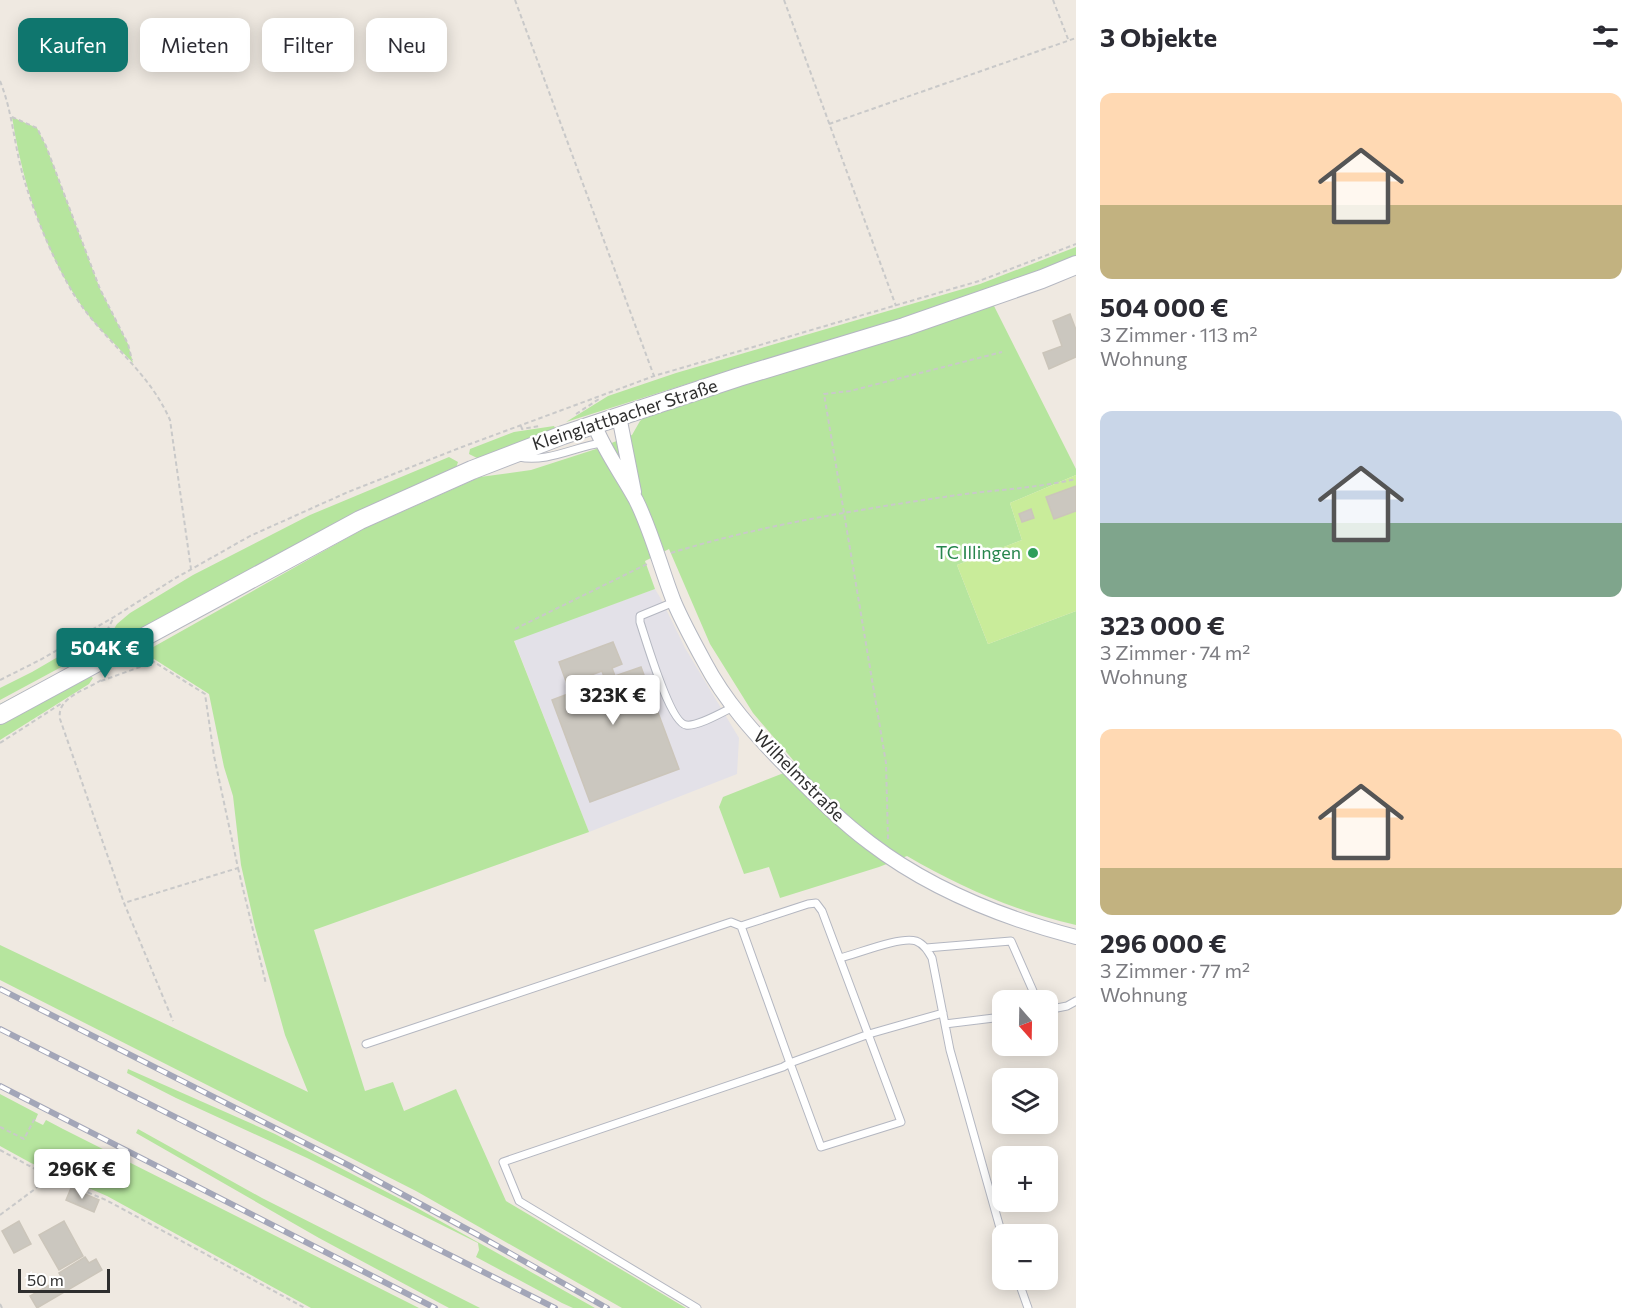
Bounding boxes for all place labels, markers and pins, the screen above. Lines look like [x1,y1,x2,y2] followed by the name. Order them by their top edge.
[936,541,1021,563] place label: TC Illingen
[1026,546,1040,560] marker: TC Illingen
[56,628,154,679] pin: 504K €
[564,675,662,726] pin: 323K €
[33,1149,131,1200] pin: 296K €

